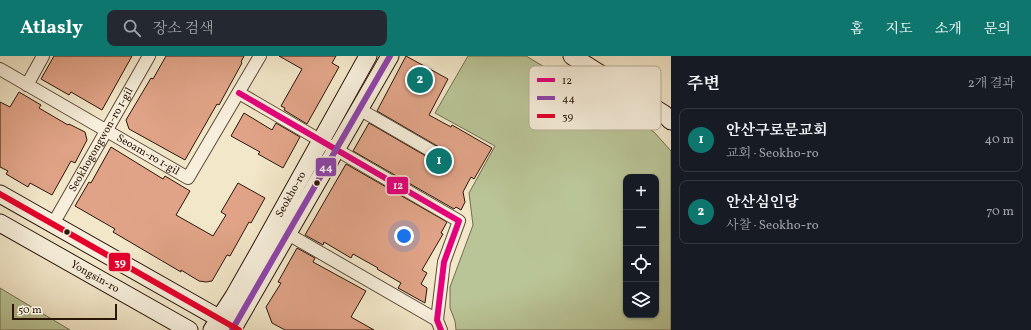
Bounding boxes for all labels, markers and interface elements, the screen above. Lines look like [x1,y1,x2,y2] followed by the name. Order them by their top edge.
[107,10,387,46] search box
[20,15,83,41] text: Atlasly
[121,17,143,39] icon: search
[153,19,214,40] text: 장소 검색
[850,20,864,39] text: 홈
[886,20,913,39] text: 지도
[935,20,962,39] text: 소개
[984,20,1011,39] text: 문의
[407,65,433,95] pin: 2
[529,66,661,130] legend
[687,73,720,96] text: 주변
[562,74,572,89] text: 12
[968,75,1015,93] text: 2개 결과
[65,85,137,195] street label: Seokhogongwon-ro 1-gil
[562,92,576,107] text: 44
[562,110,573,125] text: 39
[726,121,827,142] text: 안산구로문교회
[114,131,182,179] street label: Seoam-ro 1-gil
[698,131,704,149] text: 1
[985,131,1014,149] text: 40 m
[726,145,819,163] text: 교회 · Seokho-ro
[426,146,452,176] pin: 1
[315,157,337,177] line badge: 44
[319,161,333,176] text: 44
[272,169,310,220] street label: Seokho-ro
[623,174,659,318] map controls
[623,174,659,210] button: +
[386,176,409,195] line badge: 12
[312,178,322,188] unlabelled marker
[393,179,403,194] text: 12
[726,193,798,214] text: 안산심인당
[698,203,704,221] text: 2
[986,203,1014,221] text: 70 m
[623,210,659,246] button: −
[726,217,819,235] text: 사찰 · Seokho-ro
[394,226,414,246] your location
[62,227,72,237] unlabelled marker
[623,246,659,282] button: locate
[108,252,131,272] line badge: 39
[114,256,126,271] text: 39
[68,257,122,297] street label: Yongsin-ro
[623,282,659,318] button: layers
[12,302,117,321] scale bar
[18,303,42,318] text: 50 m

